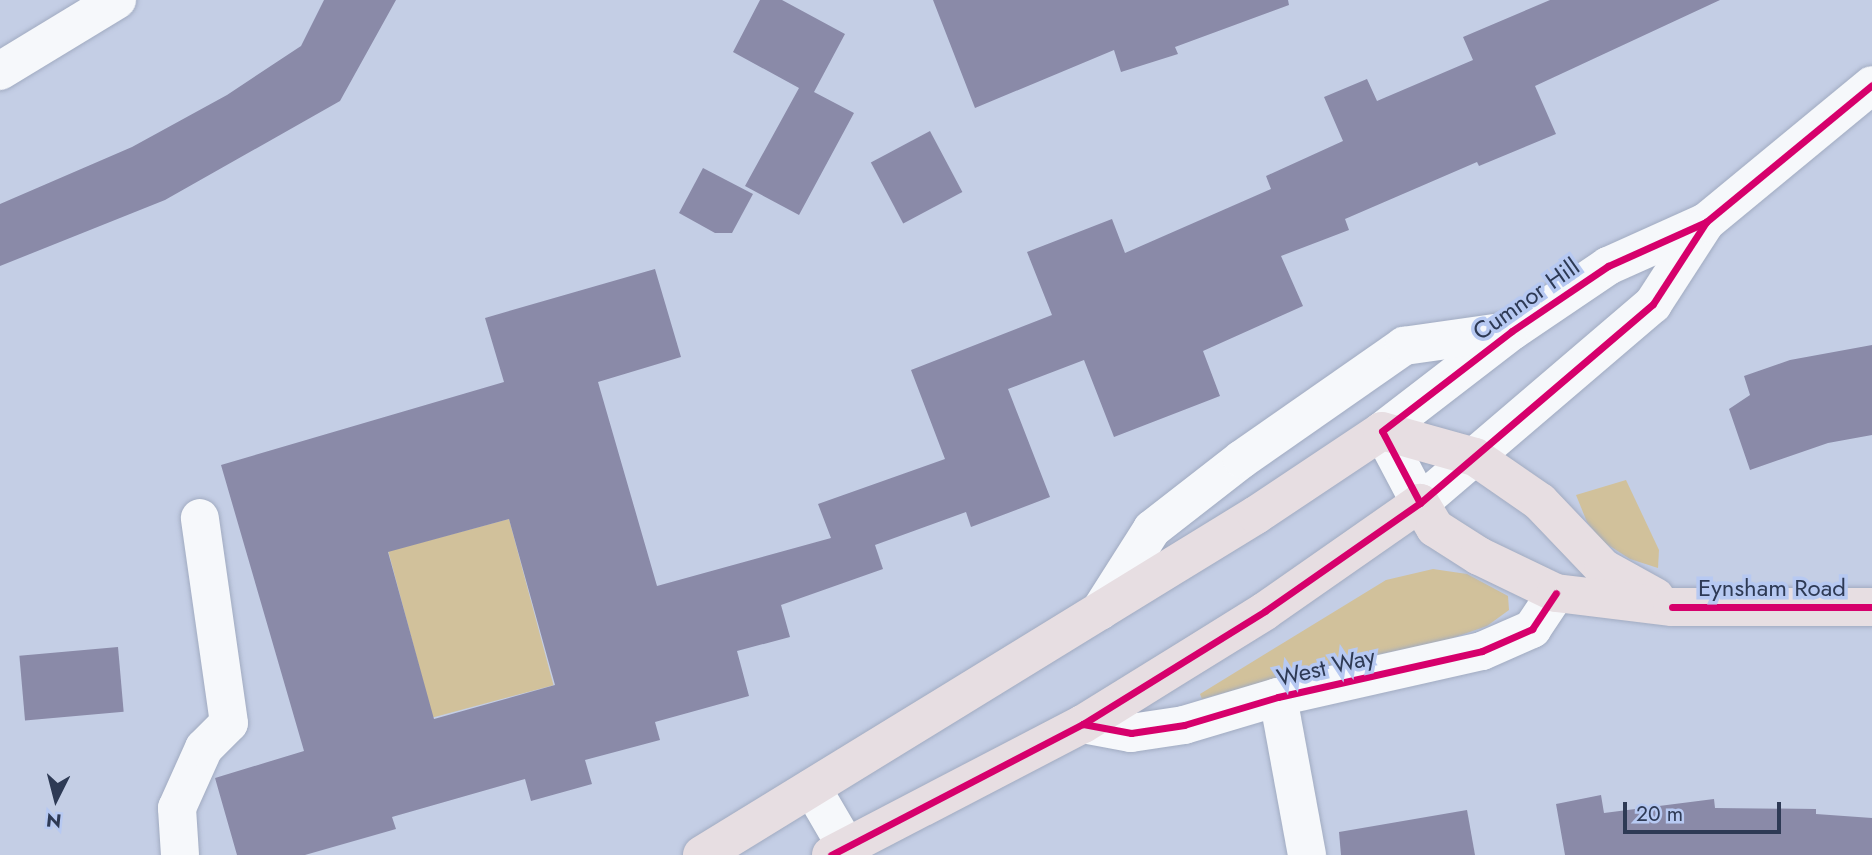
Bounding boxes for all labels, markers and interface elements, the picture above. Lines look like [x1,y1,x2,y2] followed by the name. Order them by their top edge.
[1467,252,1585,346] street label: Cumnor Hill
[1698,574,1846,602] street label: Eynsham Road
[1274,642,1378,692] street label: West Way
[21,764,91,834] north arrow
[1627,788,1784,832] scale bar
[1636,799,1683,829] text: 20 m
[45,806,63,835] text: N

